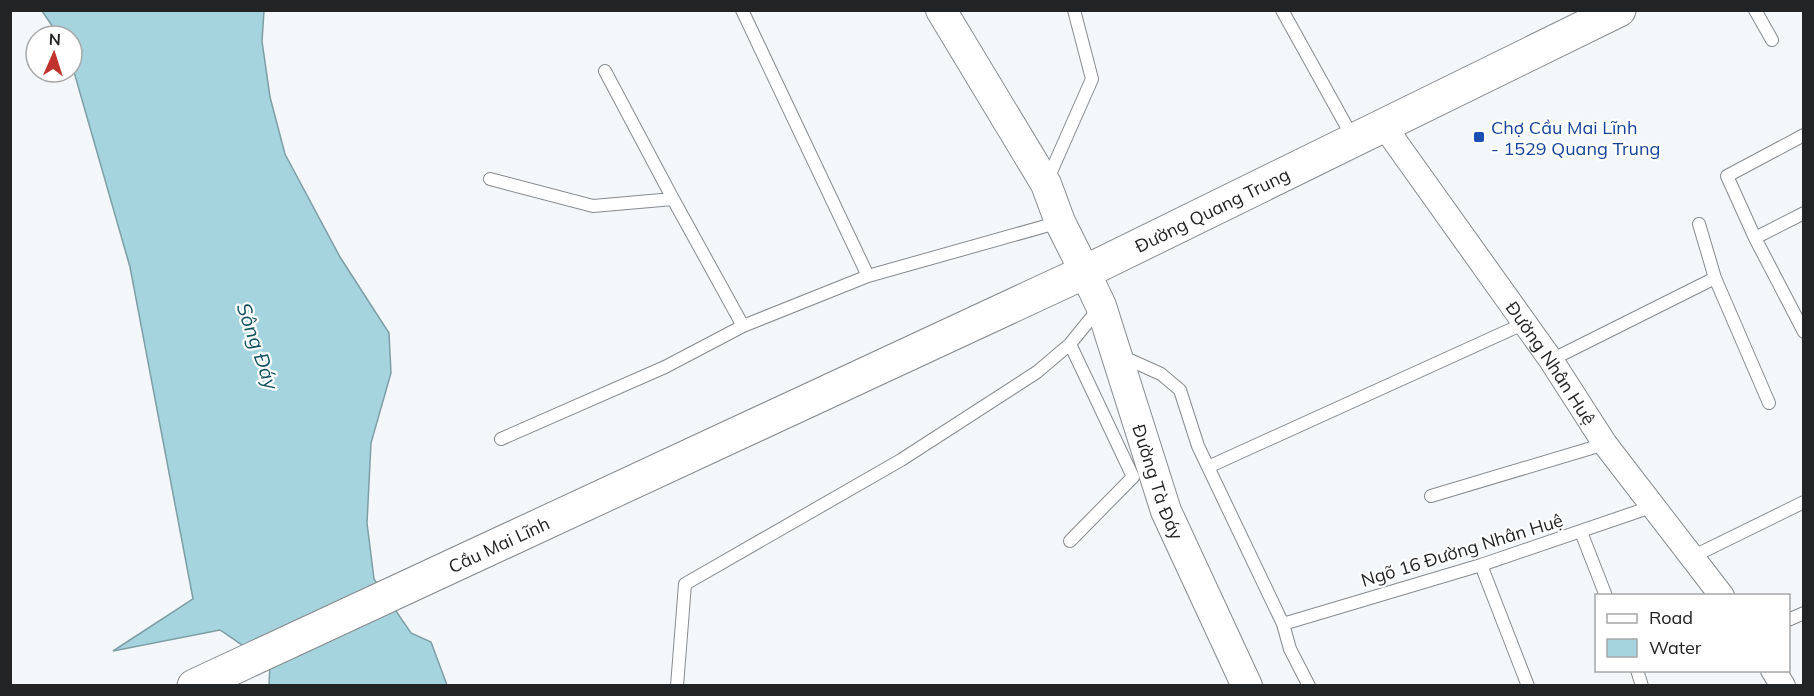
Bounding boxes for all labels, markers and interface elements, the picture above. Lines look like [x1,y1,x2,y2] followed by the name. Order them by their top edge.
[24,24,84,84] north arrow
[48,29,61,49] text: N
[1491,116,1660,160] place label: Chợ Cầu Mai Lĩnh - 1529 Quang Trung
[1472,130,1486,144] marker: Chợ Cầu Mai Lĩnh - 1529 Quang Trung
[1131,162,1293,257] street label: Đường Quang Trung
[1501,297,1601,429] street label: Đường Nhân Huệ
[231,299,285,394] water label: Sông Đáy
[1128,421,1189,543] street label: Đường Tà Đáy
[1358,508,1566,592] street label: Ngõ 16 Đường Nhân Huệ
[445,511,553,578] street label: Cầu Mai Lĩnh
[1595,594,1790,672] legend
[1649,606,1693,629] text: Road
[1649,636,1702,659] text: Water

